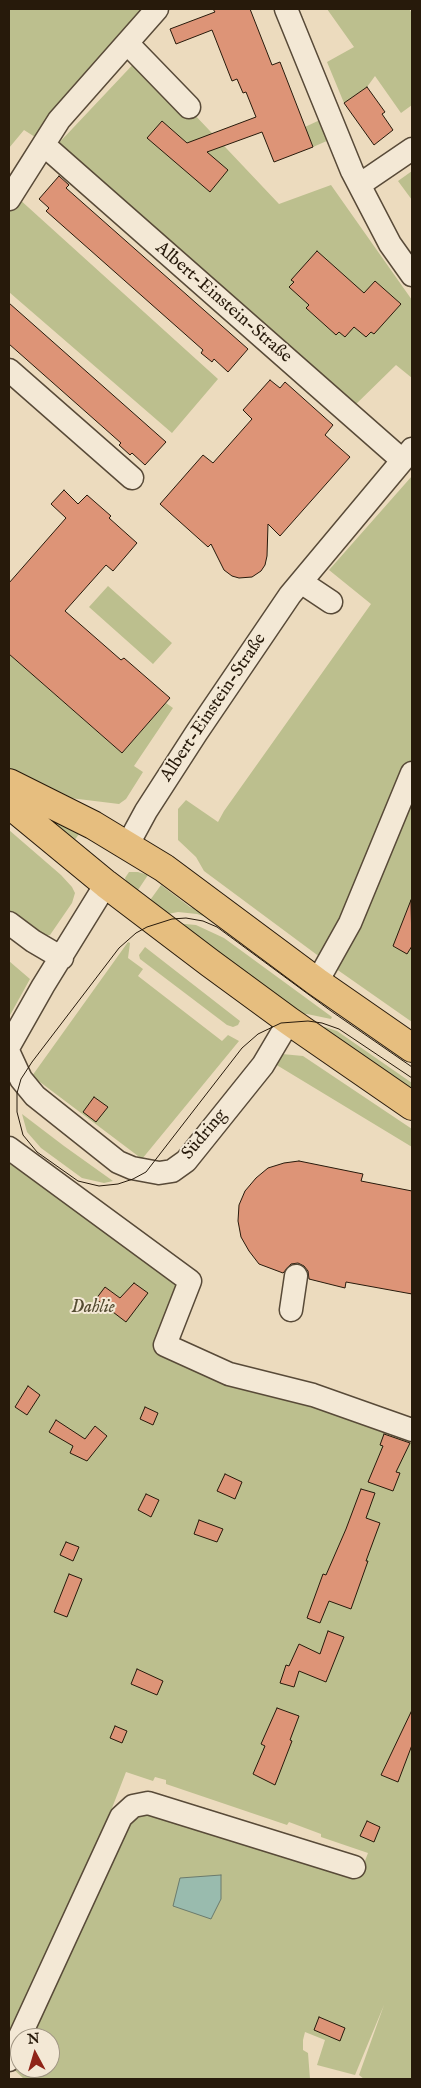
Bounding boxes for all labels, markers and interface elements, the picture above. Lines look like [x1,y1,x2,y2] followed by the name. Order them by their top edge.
[150,238,296,368] street label: Albert-Einstein-Straße
[156,630,272,786] street label: Albert-Einstein-Straße
[178,1105,232,1165] street label: Südring
[71,1297,115,1319] park label: Dahlie
[10,2028,60,2078] north arrow
[27,2029,41,2049] text: N

